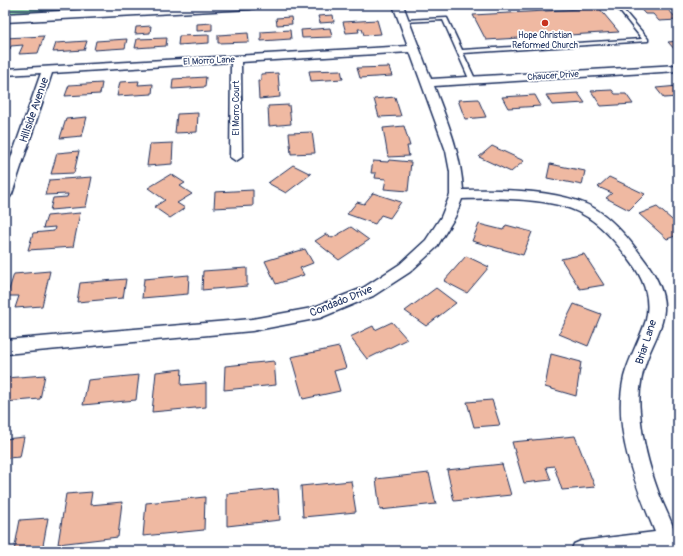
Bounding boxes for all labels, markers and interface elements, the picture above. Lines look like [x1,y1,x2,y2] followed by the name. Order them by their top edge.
[540,18,550,28] marker: Hope Christian Reformed Church
[512,30,578,51] place label: Hope Christian Reformed Church
[183,54,236,68] street label: El Morro Lane
[527,69,580,83] street label: Chaucer Drive
[17,75,51,144] street label: Hillside Avenue
[231,80,242,135] street label: El Morro Court
[308,282,375,319] street label: Condado Drive
[633,317,659,366] street label: Briar Lane

